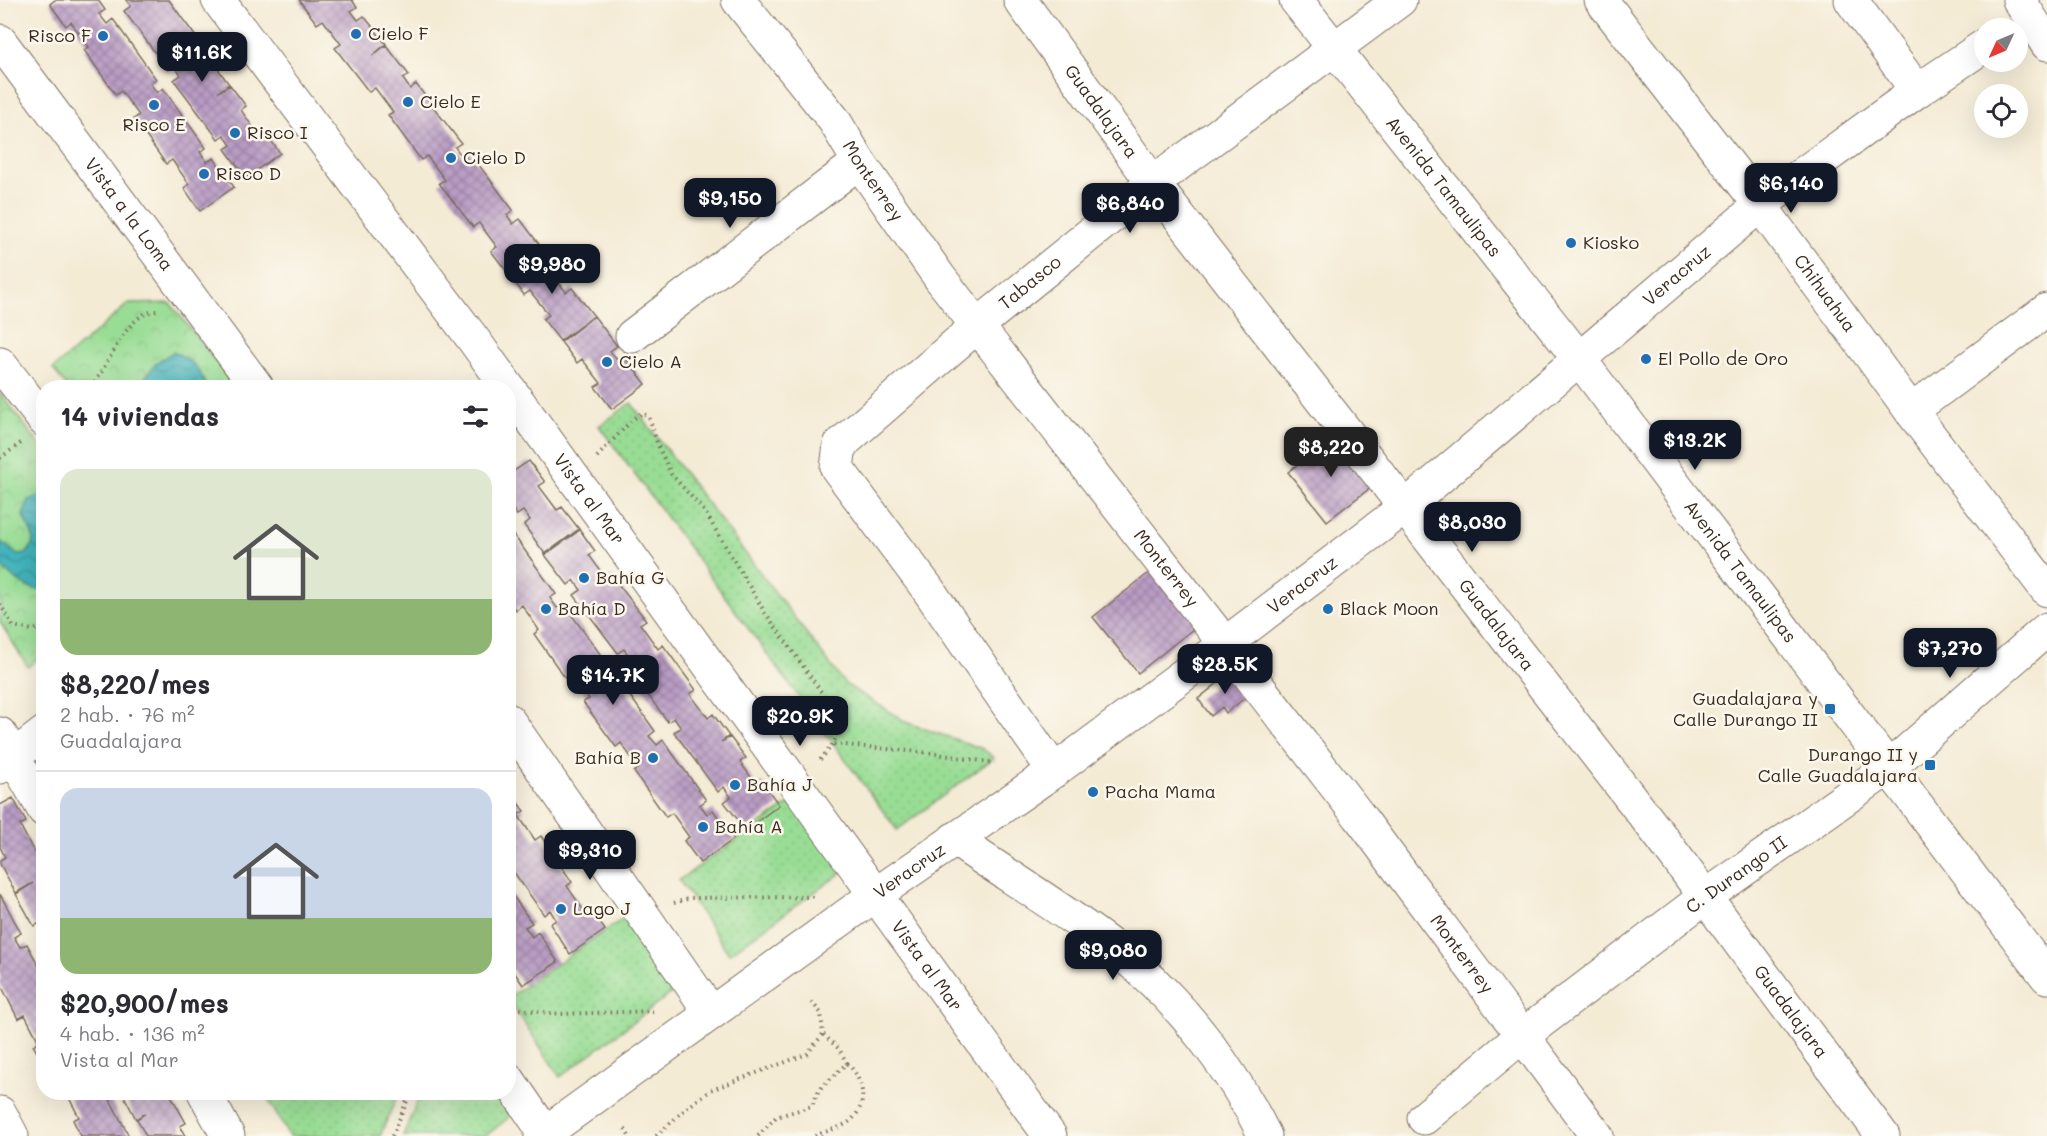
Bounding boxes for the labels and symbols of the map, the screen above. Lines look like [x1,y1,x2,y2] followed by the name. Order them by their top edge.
[1974,18,2028,72] north arrow
[368,21,429,45] place label: Cielo F
[28,23,91,47] place label: Risco F
[349,27,363,41] marker: Cielo F
[96,29,110,43] marker: Risco F
[153,32,251,83] pin: $11.6K
[1060,59,1144,163] street label: Guadalajara
[420,89,481,113] place label: Cielo E
[401,95,415,109] marker: Cielo E
[147,98,161,112] marker: Risco E
[1381,111,1507,262] street label: Avenida Tamaulipas
[122,112,186,136] place label: Risco E
[247,120,308,144] place label: Risco I
[228,126,242,140] marker: Risco I
[838,136,910,226] street label: Monterrey
[463,145,526,169] place label: Cielo D
[444,151,458,165] marker: Cielo D
[80,152,179,275] street label: Vista a la Loma
[216,161,281,185] place label: Risco D
[1742,163,1840,214] pin: $6,140
[197,167,211,181] marker: Risco D
[681,178,779,229] pin: $9,150
[1081,183,1179,234] pin: $6,840
[1583,230,1639,254] place label: Kiosko
[1564,236,1578,250] marker: Kiosko
[1637,239,1716,311] street label: Veracruz
[503,244,601,295] pin: $9,980
[993,249,1066,315] street label: Tabasco
[1789,249,1862,337] street label: Chihuahua
[1658,346,1788,370] place label: El Pollo de Oro
[619,349,682,373] place label: Cielo A
[1639,352,1653,366] marker: El Pollo de Oro
[600,355,614,369] marker: Cielo A
[1646,420,1744,471] pin: $13.2K
[1282,427,1380,478] pin: $8,220
[549,448,631,549] street label: Vista al Mar
[1679,495,1803,647] street label: Avenida Tamaulipas
[1423,502,1521,553] pin: $8,030
[1129,524,1205,612] street label: Monterrey
[1262,550,1342,619] street label: Veracruz
[596,565,665,589] place label: Bahía G
[577,571,591,585] marker: Bahía G
[1454,574,1541,675] street label: Guadalajara
[558,596,626,620] place label: Bahía D
[1340,596,1438,620] place label: Black Moon
[539,602,553,616] marker: Bahía D
[1321,602,1335,616] marker: Black Moon
[1901,628,1999,679] pin: $7,270
[1176,644,1274,695] pin: $28.5K
[564,655,662,706] pin: $14.7K
[1673,686,1818,731] place label: Guadalajara y Calle Durango II
[751,696,849,747] pin: $20.9K
[1823,702,1837,716] marker: Guadalajara y Calle Durango II
[1758,742,1918,787] place label: Durango II y Calle Guadalajara
[575,745,641,769] place label: Bahía B
[646,751,660,765] marker: Bahía B
[1923,758,1937,772] marker: Durango II y Calle Guadalajara
[747,772,812,796] place label: Bahía J
[728,778,742,792] marker: Bahía J
[1105,779,1216,803] place label: Pacha Mama
[1086,785,1100,799] marker: Pacha Mama
[715,814,783,838] place label: Bahía A
[696,820,710,834] marker: Bahía A
[541,830,639,881] pin: $9,310
[1680,830,1792,919] street label: C. Durango II
[868,837,950,904] street label: Veracruz
[573,896,631,920] place label: Lago J
[554,902,568,916] marker: Lago J
[1425,909,1500,998] street label: Monterrey
[887,915,969,1016] street label: Vista al Mar
[1064,930,1162,981] pin: $9,080
[1749,960,1834,1063] street label: Guadalajara

